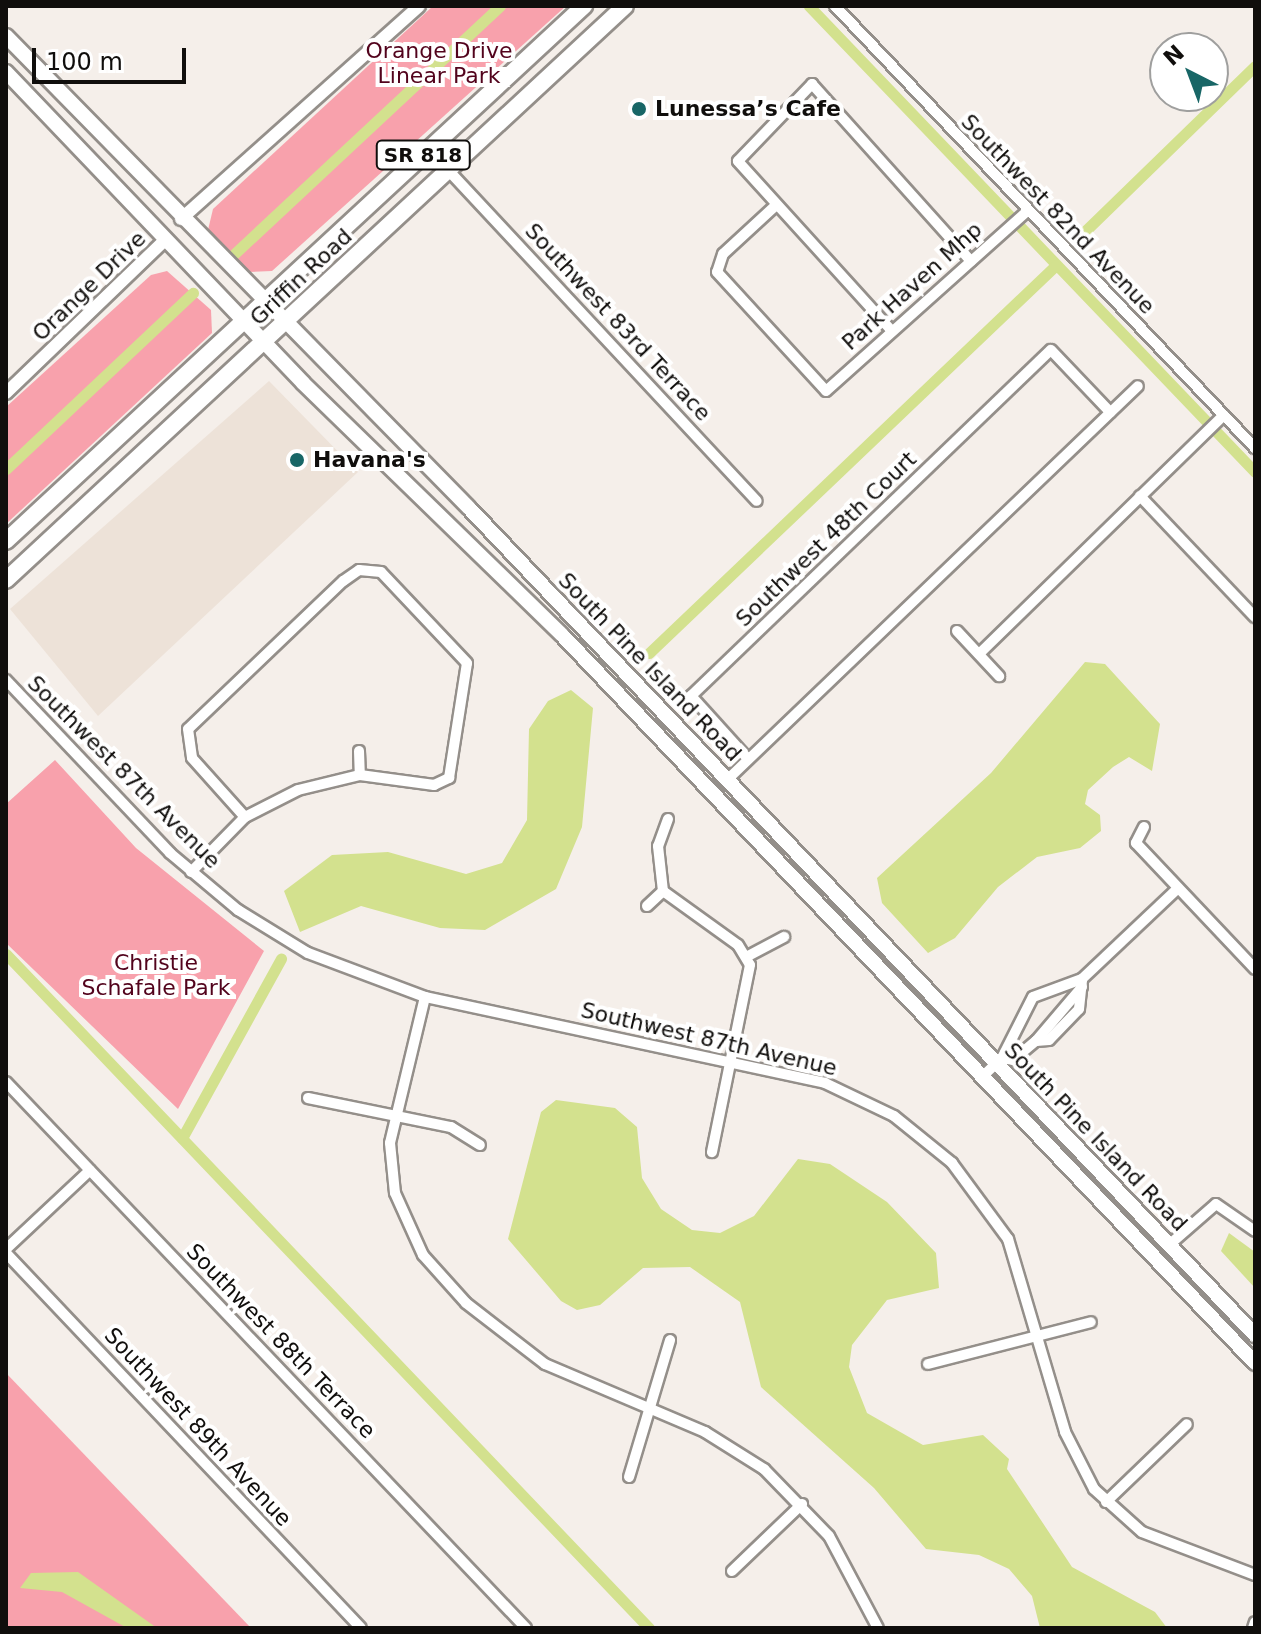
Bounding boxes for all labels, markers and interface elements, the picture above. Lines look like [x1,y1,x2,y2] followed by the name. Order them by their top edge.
[36,32,190,82] scale bar
[1149,32,1229,112] north arrow
[366,37,512,88] park label: Orange Drive Linear Park
[1159,40,1189,71] text: N
[46,48,123,76] text: 100 m
[655,96,841,122] place label: Lunessa’s Cafe
[630,100,648,118] marker: Lunessa’s Cafe
[956,109,1160,319] street label: Southwest 82nd Avenue
[375,139,471,171] road number: SR 818
[837,216,987,356] street label: Park Haven Mhp
[520,218,716,426] street label: Southwest 83rd Terrace
[245,223,357,331] street label: Griffin Road
[27,225,151,347] street label: Orange Drive
[730,446,922,632] street label: Southwest 48th Court
[313,447,426,473] place label: Havana's
[288,451,306,469] marker: Havana's
[553,567,747,767] street label: South Pine Island Road
[22,670,226,874] street label: Southwest 87th Avenue
[82,949,230,1000] park label: Christie Schafale Park
[578,997,840,1081] street label: Southwest 87th Avenue
[999,1037,1193,1237] street label: South Pine Island Road
[181,1238,381,1444] street label: Southwest 88th Terrace
[99,1322,297,1532] street label: Southwest 89th Avenue

